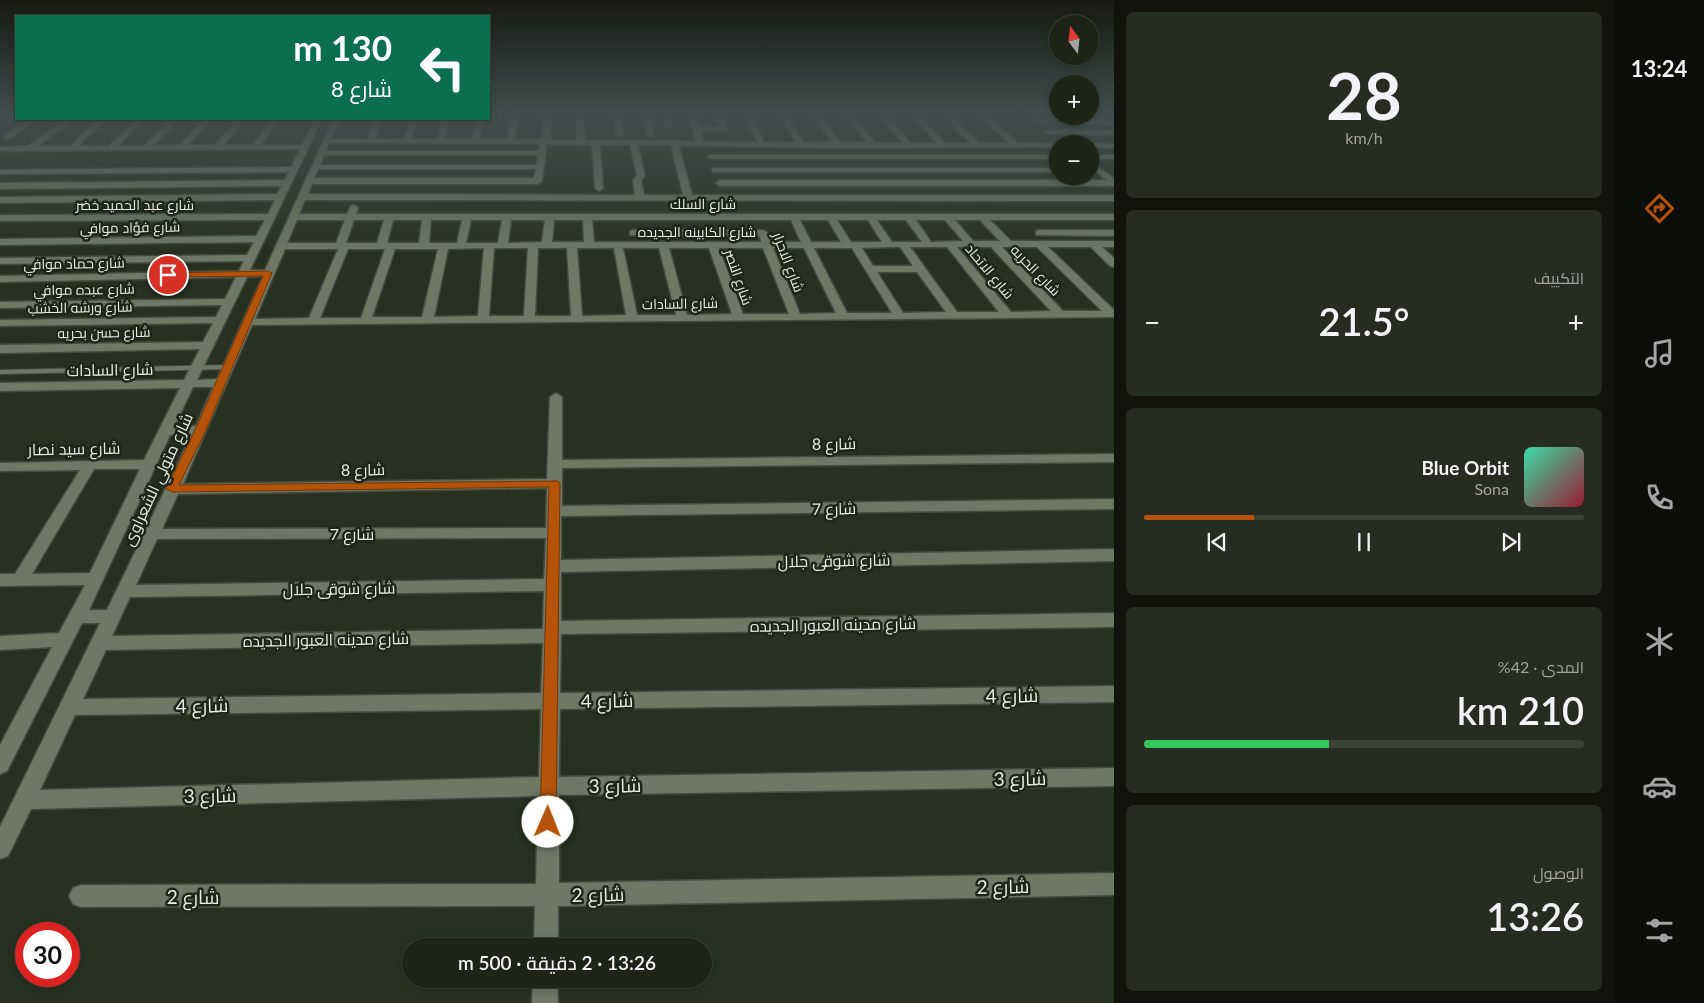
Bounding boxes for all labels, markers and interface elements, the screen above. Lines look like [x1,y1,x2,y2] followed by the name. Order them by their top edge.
[1049,15,1099,65] north arrow
[1049,15,1099,185] map controls
[293,26,392,68] text: 130 m
[410,35,475,100] icon: left
[1631,55,1687,82] text: 13:24
[1326,56,1402,134] text: 28
[331,75,392,102] text: شارع 8
[1049,75,1099,125] button: +
[1345,128,1383,147] text: km/h
[1049,135,1099,185] button: −
[1642,191,1677,226] icon: directions
[670,195,736,213] street label: شارع السلك
[75,196,194,214] street label: شارع عبد الحميد خضر
[80,218,180,240] street label: شارع فؤاد موافي
[638,223,756,241] street label: شارع الكابينه الجديده
[769,229,808,295] street label: شارع الاحرار
[961,240,1018,303] street label: شارع الاتحاد
[1007,241,1064,300] street label: شارع الحريه
[720,246,756,308] street label: شارع النصر
[23,254,125,276] street label: شارع حماد موافي
[147,254,189,296] pin
[154,261,182,289] icon: arrive
[1534,268,1584,287] text: التكييف
[33,280,135,302] street label: شارع عبده موافي
[642,294,718,313] street label: شارع السادات
[27,298,133,317] street label: شارع ورشه الخشب
[1319,298,1409,344] text: 21.5°
[1144,305,1160,339] text: −
[1568,305,1584,339] text: +
[57,323,151,342] street label: شارع حسن بحريه
[1642,336,1677,371] icon: music
[66,359,154,382] street label: شارع السادات
[118,409,201,551] street label: شارع متولي الشعراوى
[812,433,856,456] street label: شارع 8
[27,438,120,461] street label: شارع سيد نصار
[1421,456,1509,479] text: Blue Orbit
[341,459,385,482] street label: شارع 8
[1474,479,1509,498] text: Sona
[1642,480,1677,515] icon: phone
[812,498,856,521] street label: شارع 7
[330,524,374,546] street label: شارع 7
[1203,528,1231,556] icon: previous
[1350,528,1378,556] icon: pause
[1497,528,1525,556] icon: next
[778,550,891,573] street label: شارع شوقى جلال
[283,578,396,601] street label: شارع شوقى جلال
[750,613,916,638] street label: شارع مدينه العبور الجديده
[1642,624,1677,659] icon: climate
[243,628,409,653] street label: شارع مدينه العبور الجديده
[1498,657,1584,676] text: المدى · 42%
[985,683,1039,710] street label: شارع 4
[1457,687,1584,733] text: 210 km
[580,688,634,715] street label: شارع 4
[175,693,229,720] street label: شارع 4
[993,766,1047,793] street label: شارع 3
[1642,769,1677,804] icon: car
[588,773,642,800] street label: شارع 3
[183,783,237,810] street label: شارع 3
[521,795,573,847] position arrow
[1533,863,1584,882] text: الوصول
[976,874,1030,901] street label: شارع 2
[571,882,625,909] street label: شارع 2
[167,885,219,911] street label: شارع 2
[1486,893,1584,939] text: 13:26
[1642,913,1677,948] icon: filters
[15,922,80,987] speed limit sign: 30
[458,951,656,974] text: 13:26 · 2 دقيقة · 500 m

